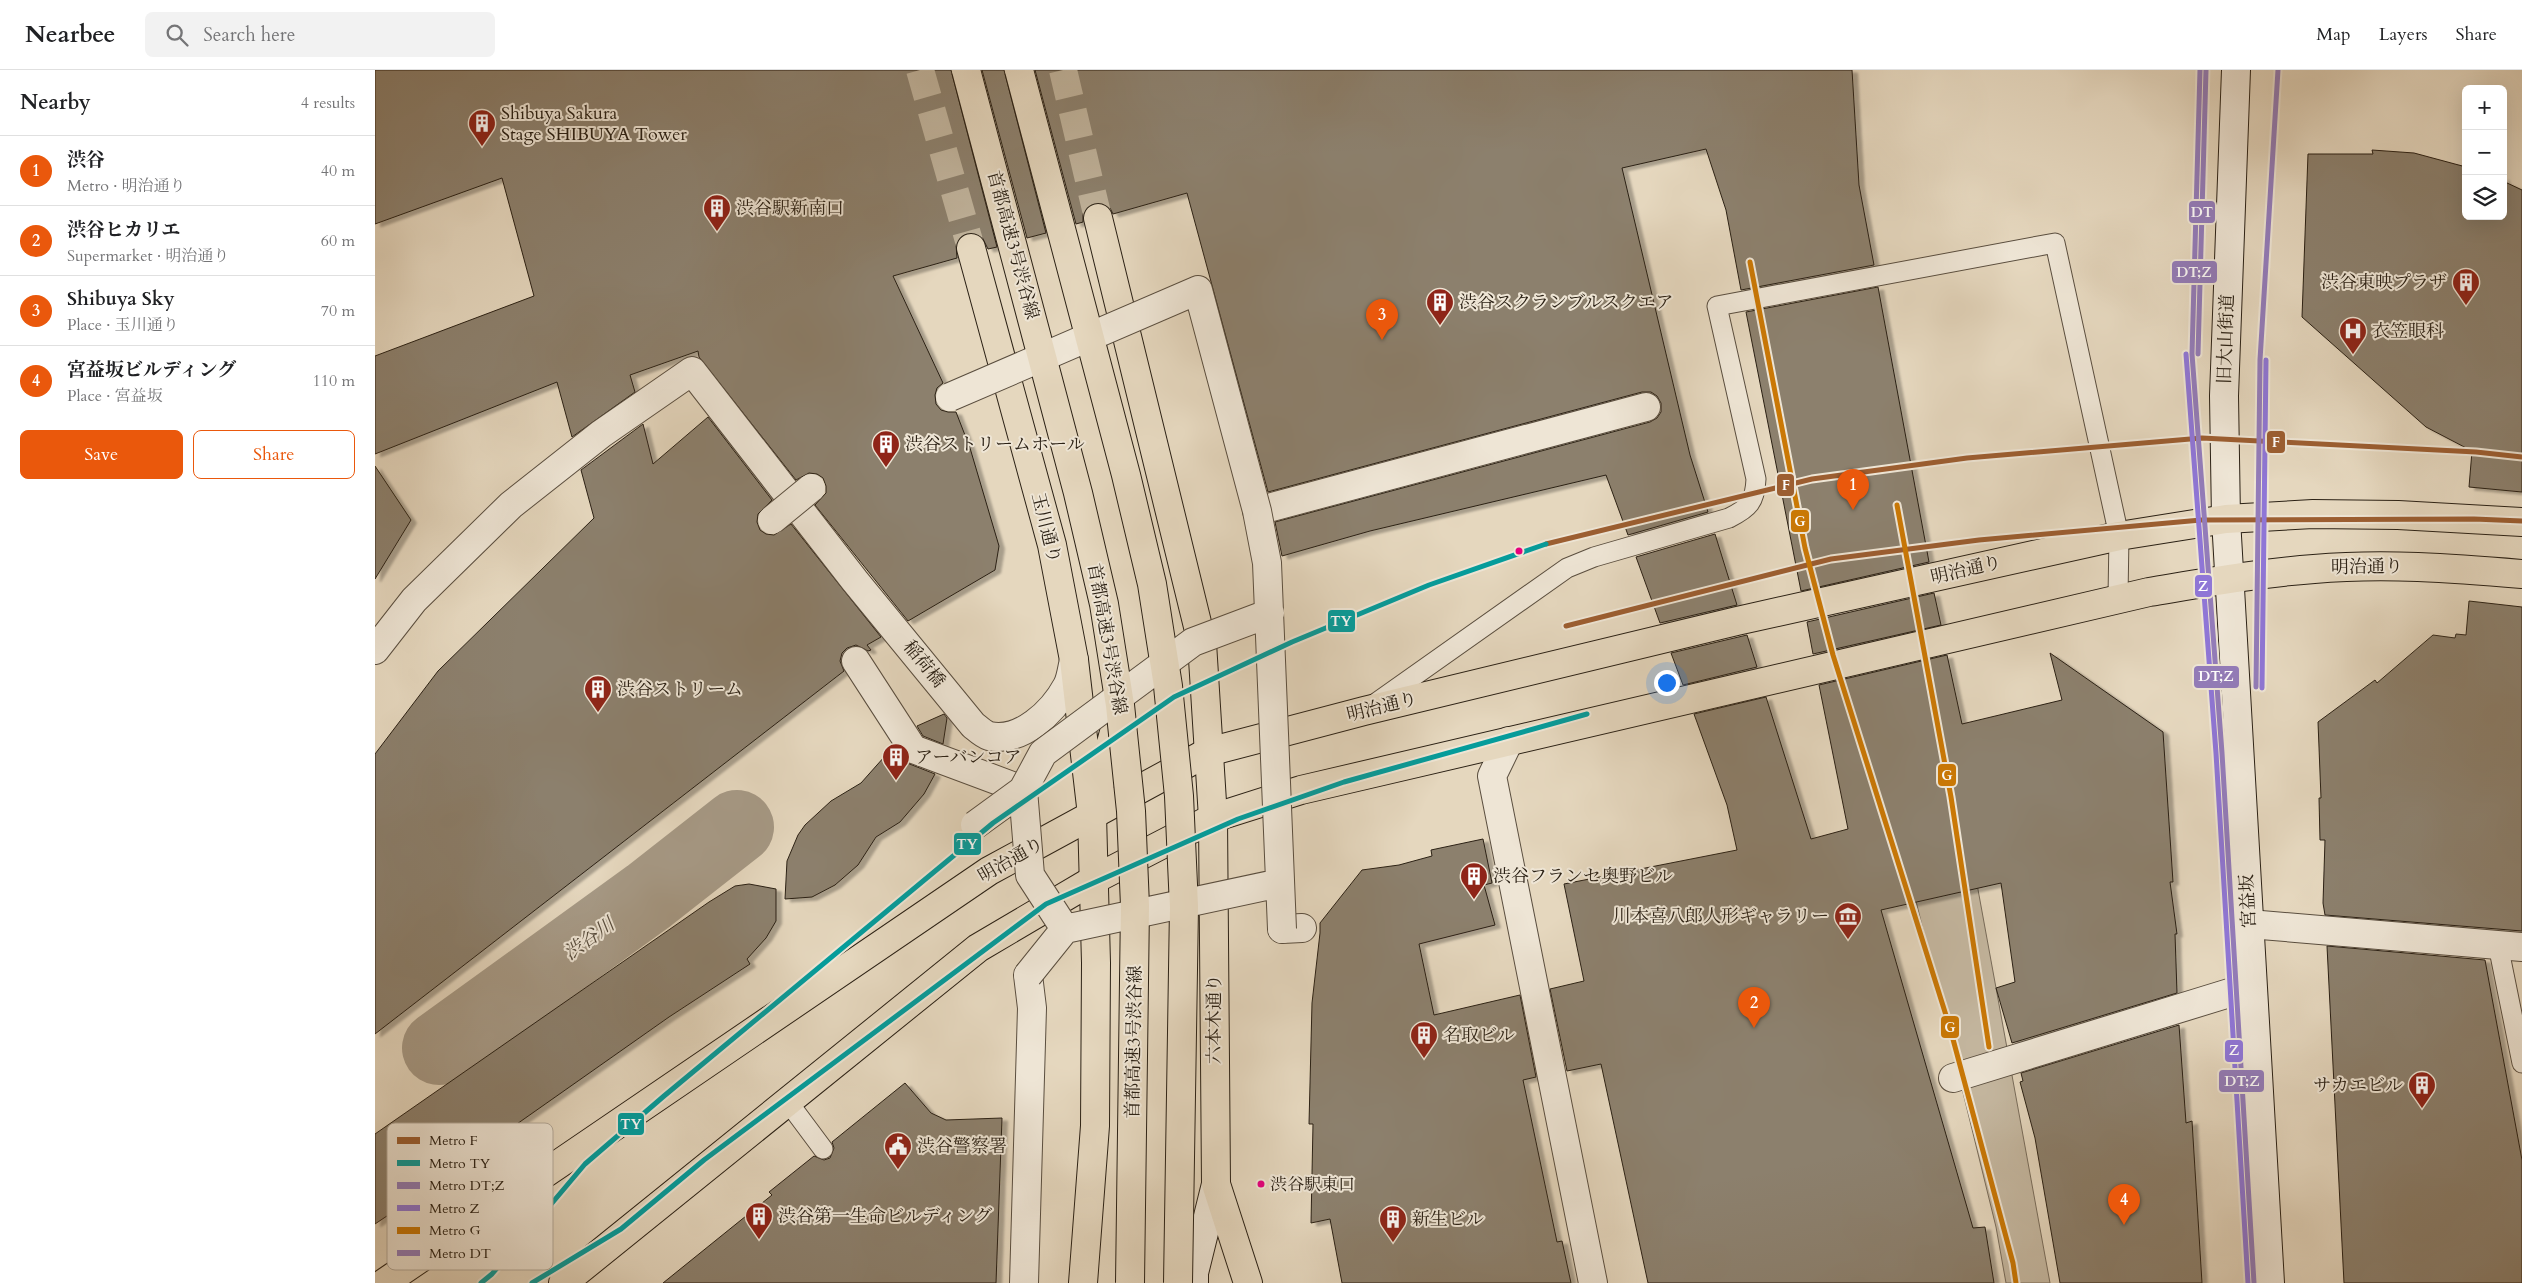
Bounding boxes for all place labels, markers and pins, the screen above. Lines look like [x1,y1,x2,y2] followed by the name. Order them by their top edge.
[501,101,687,147] place label: Shibuya Sakura Stage SHIBUYA Tower
[467,108,497,147] building icon: Shibuya Sakura Stage SHIBUYA Tower
[702,193,732,232] building icon: 渋谷駅新南口
[736,196,844,221] place label: 渋谷駅新南口
[2451,267,2481,306] building icon: 渋谷東映プラザ
[2321,270,2447,295] place label: 渋谷東映プラザ
[1425,287,1455,326] building icon: 渋谷スクランブルスクエア
[1459,290,1673,315] place label: 渋谷スクランブルスクエア
[1366,299,1398,340] pin: 3
[2338,316,2368,355] hospital icon: 衣笠眼科
[2372,319,2444,344] place label: 衣笠眼科
[871,429,901,468] building icon: 渋谷ストリームホール
[905,432,1085,457] place label: 渋谷ストリームホール
[1837,469,1869,510] pin: 1
[1514,546,1524,556] unlabelled marker
[583,674,613,713] building icon: 渋谷ストリーム
[617,677,743,702] place label: 渋谷ストリーム
[881,742,911,781] building icon: アーバンコア
[915,745,1022,770] place label: アーバンコア
[1459,861,1489,900] building icon: 渋谷フランセ奥野ビル
[1493,864,1673,889] place label: 渋谷フランセ奥野ビル
[1833,901,1863,940] museum icon: 川本喜八郎人形ギャラリー
[1613,904,1829,929] place label: 川本喜八郎人形ギャラリー
[1738,987,1770,1028] pin: 2
[1409,1020,1439,1059] building icon: 名取ビル
[1443,1023,1515,1048] place label: 名取ビル
[2407,1070,2437,1109] building icon: サカエビル
[2313,1073,2403,1098] place label: サカエビル
[883,1131,913,1170] public building icon: 渋谷警察署
[917,1134,1007,1159] place label: 渋谷警察署
[1270,1173,1355,1196] place label: 渋谷駅東口
[1256,1179,1266,1189] marker: 渋谷駅東口
[2108,1184,2140,1225] pin: 4
[744,1201,774,1240] building icon: 渋谷第一生命ビルディング
[778,1204,992,1229] place label: 渋谷第一生命ビルディング
[1378,1204,1408,1243] building icon: 新生ビル
[1412,1207,1484,1232] place label: 新生ビル

